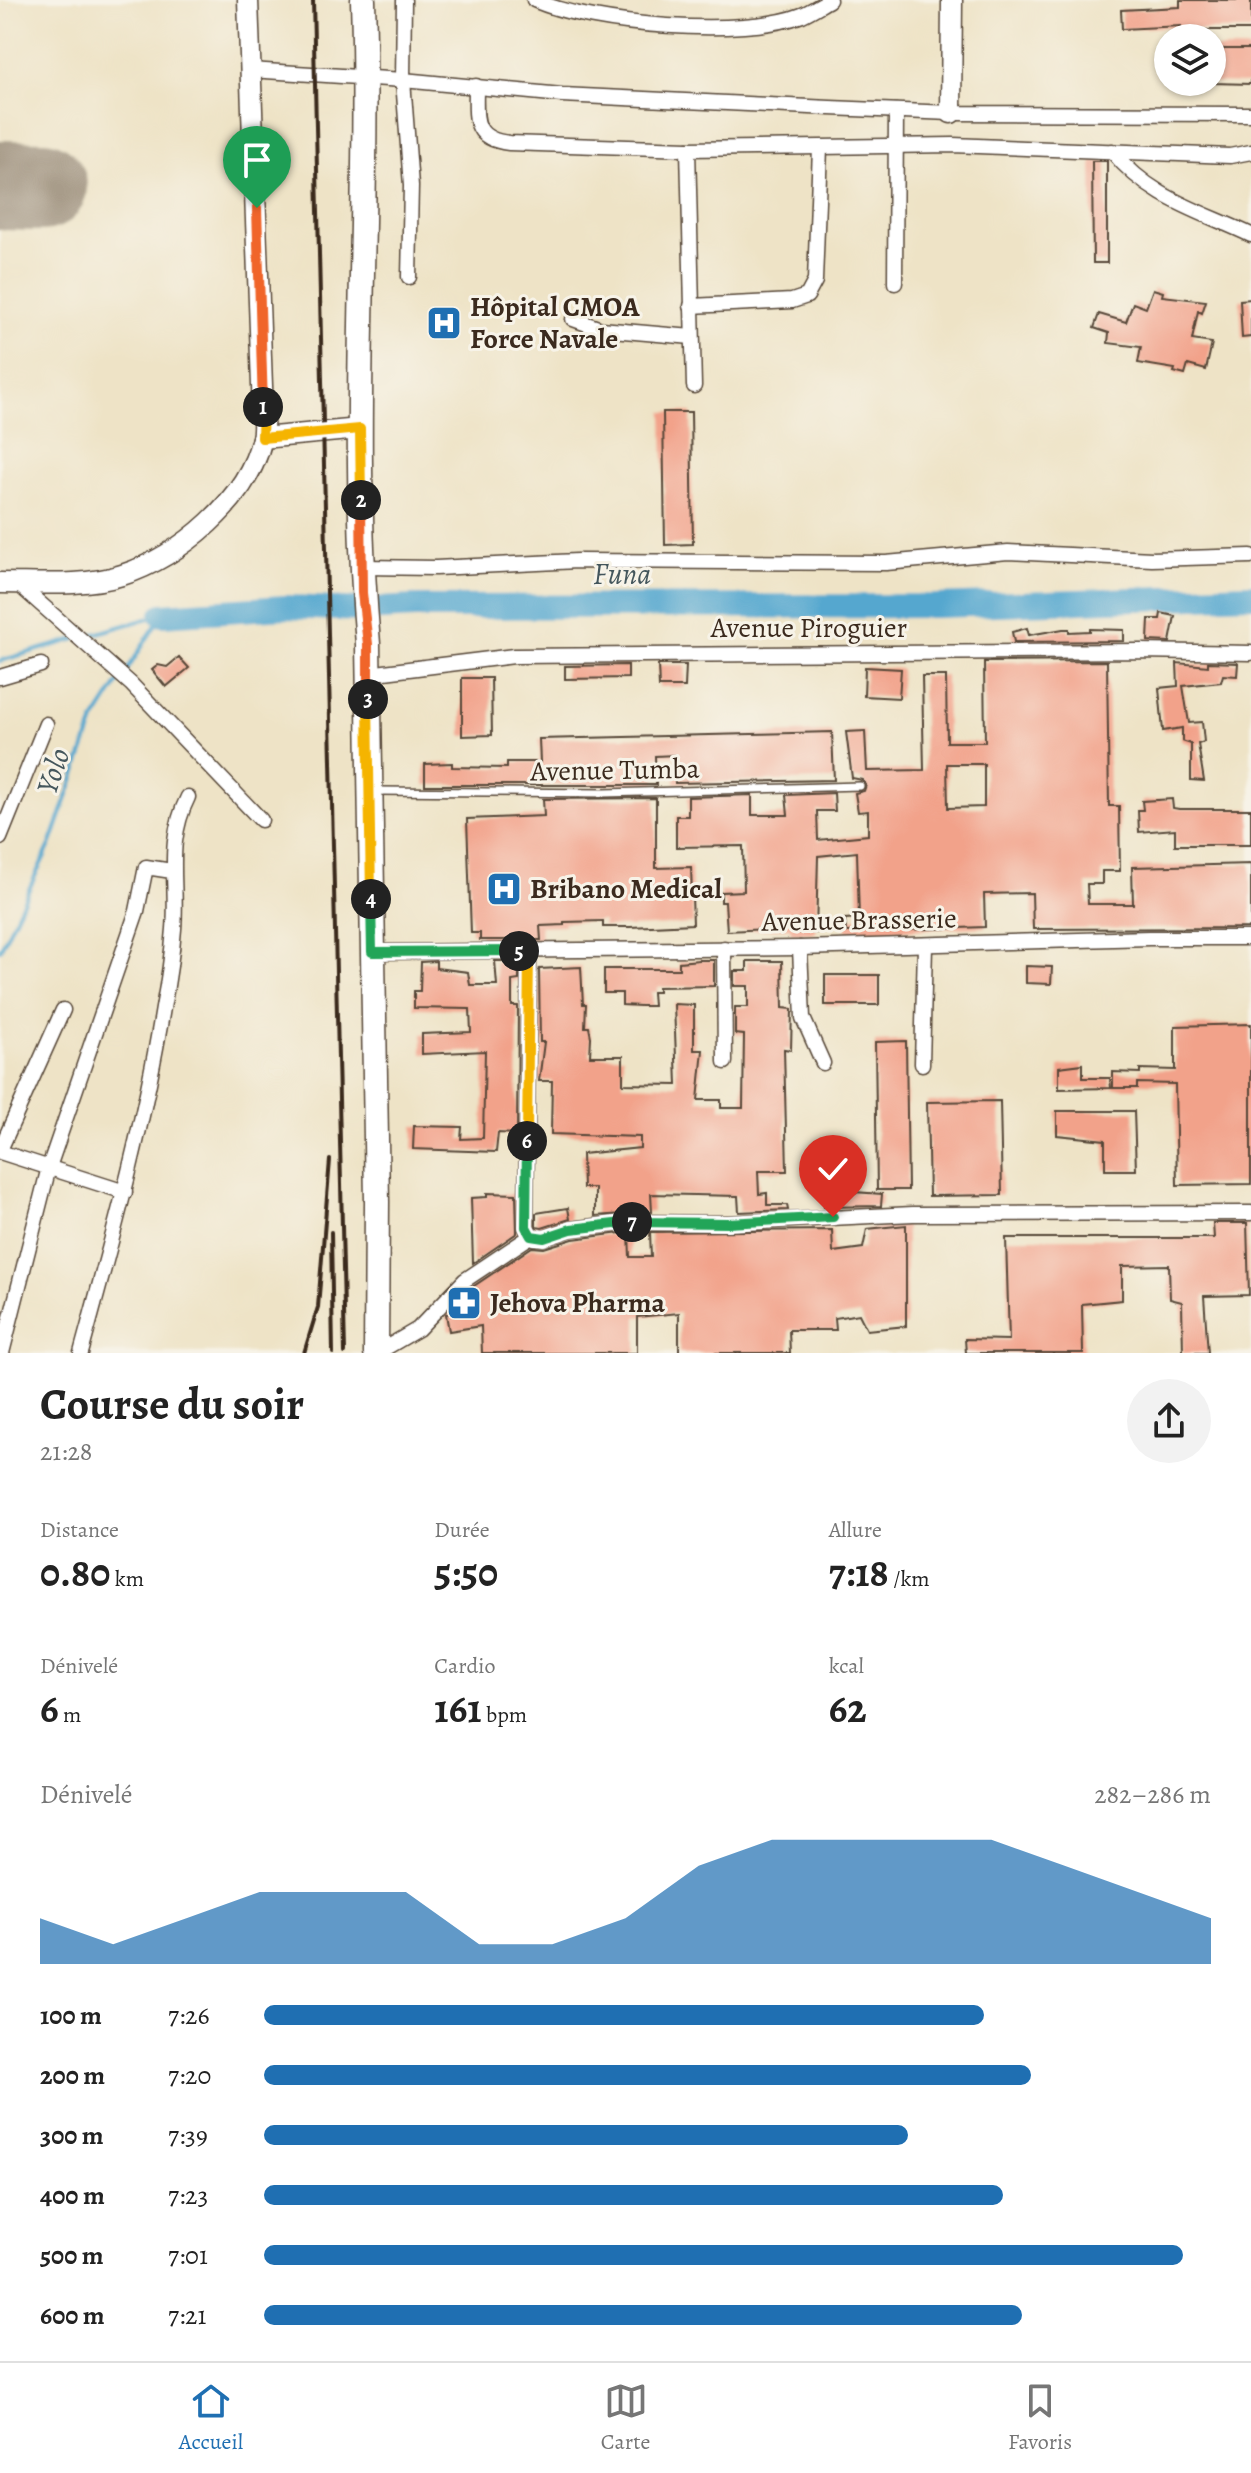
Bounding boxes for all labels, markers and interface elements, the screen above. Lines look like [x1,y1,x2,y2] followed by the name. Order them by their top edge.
[1154,24,1226,96] map controls
[1154,24,1226,96] button: layers
[223,126,291,208] pin
[235,138,279,182] icon: arrive
[470,288,640,358] place label: Hôpital CMOA Force Navale
[425,304,463,342] hospital icon: Hôpital CMOA Force Navale
[243,387,283,427] pin: 1
[259,392,267,422] text: 1
[341,480,381,520] pin: 2
[356,485,366,515] text: 2
[593,554,651,594] water label: Funa
[710,609,908,647] street label: Avenue Piroguier
[348,679,388,719] pin: 3
[363,684,373,714] text: 3
[27,743,79,799] water label: Yolo
[529,750,700,790] street label: Avenue Tumba
[485,870,523,908] hospital icon: Bribano Medical
[530,870,723,908] place label: Bribano Medical
[351,879,391,919] pin: 4
[366,884,376,914] text: 4
[760,899,957,941] street label: Avenue Brasserie
[499,931,539,971] pin: 5
[514,936,524,966] text: 5
[507,1121,547,1161] pin: 6
[522,1126,532,1156] text: 6
[799,1135,867,1217] pin
[811,1147,855,1191] icon: check
[612,1202,652,1242] pin: 7
[627,1207,637,1237] text: 7
[445,1284,483,1322] pharmacy icon: Jehova Pharma
[490,1284,665,1322] place label: Jehova Pharma
[40,1374,304,1434] text: Course du soir
[1127,1379,1211,1463] button: share
[40,1434,92,1469] text: 21:28
[40,1515,119,1545] text: Distance
[434,1515,490,1545] text: Durée
[829,1515,882,1545] text: Allure
[40,1545,110,1600] text: 0.80
[434,1545,498,1600] text: 5:50
[829,1545,889,1600] text: 7:18
[110,1564,144,1594] text: km
[889,1564,930,1594] text: /km
[40,1651,118,1681] text: Dénivelé
[434,1651,496,1681] text: Cardio
[829,1651,864,1681] text: kcal
[40,1681,59,1736] text: 6
[434,1681,482,1736] text: 161
[829,1681,867,1736] text: 62
[59,1700,81,1730] text: m
[482,1700,527,1730] text: bpm
[40,1777,132,1812] text: Dénivelé
[1094,1777,1211,1812] text: 282–286 m
[40,1998,102,2033] text: 100 m
[168,1998,209,2033] text: 7:26
[40,2058,105,2093] text: 200 m
[168,2058,211,2093] text: 7:20
[40,2118,104,2153] text: 300 m
[168,2118,208,2153] text: 7:39
[40,2178,105,2213] text: 400 m
[168,2178,208,2213] text: 7:23
[40,2238,104,2273] text: 500 m
[168,2238,208,2273] text: 7:01
[40,2298,105,2333] text: 600 m
[168,2298,206,2333] text: 7:21
[179,2379,243,2457] tab: Accueil
[601,2379,650,2457] tab: Carte
[1008,2379,1072,2457] tab: Favoris

